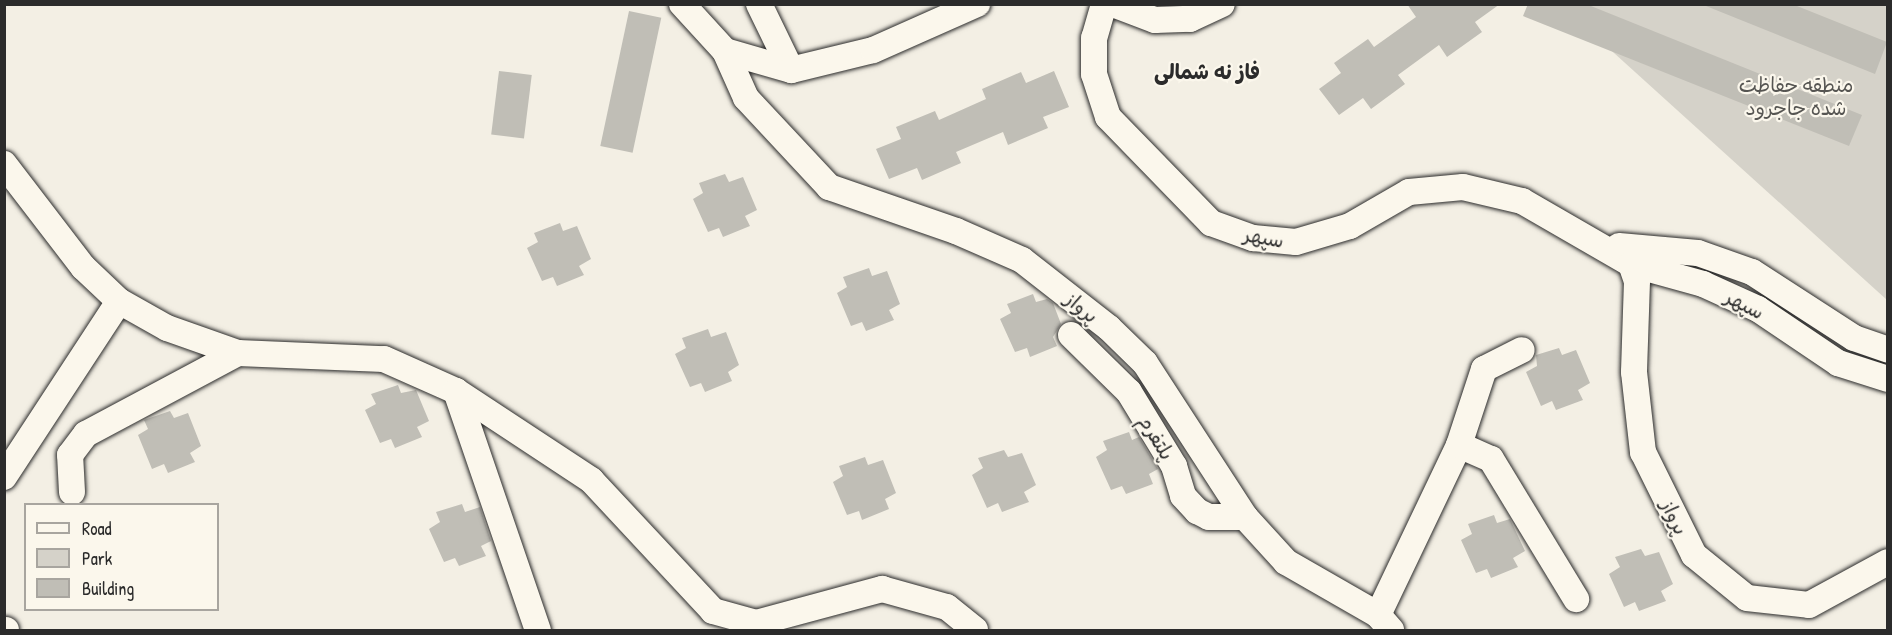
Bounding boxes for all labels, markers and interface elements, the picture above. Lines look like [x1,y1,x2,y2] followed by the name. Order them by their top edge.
[1154,59,1260,85] district label: فاز نه شمالی
[1739,72,1853,119] park label: منطقه حفاظت شده جاجرود
[1242,222,1286,252] street label: سپهر
[1722,284,1768,324] street label: سپهر
[1060,286,1104,328] street label: پرواز
[1134,410,1180,464] street label: پلتفرم
[1656,496,1694,538] street label: پرواز
[24,503,219,611] legend
[82,516,112,541] text: Road
[82,546,112,571] text: Park
[82,576,134,601] text: Building

